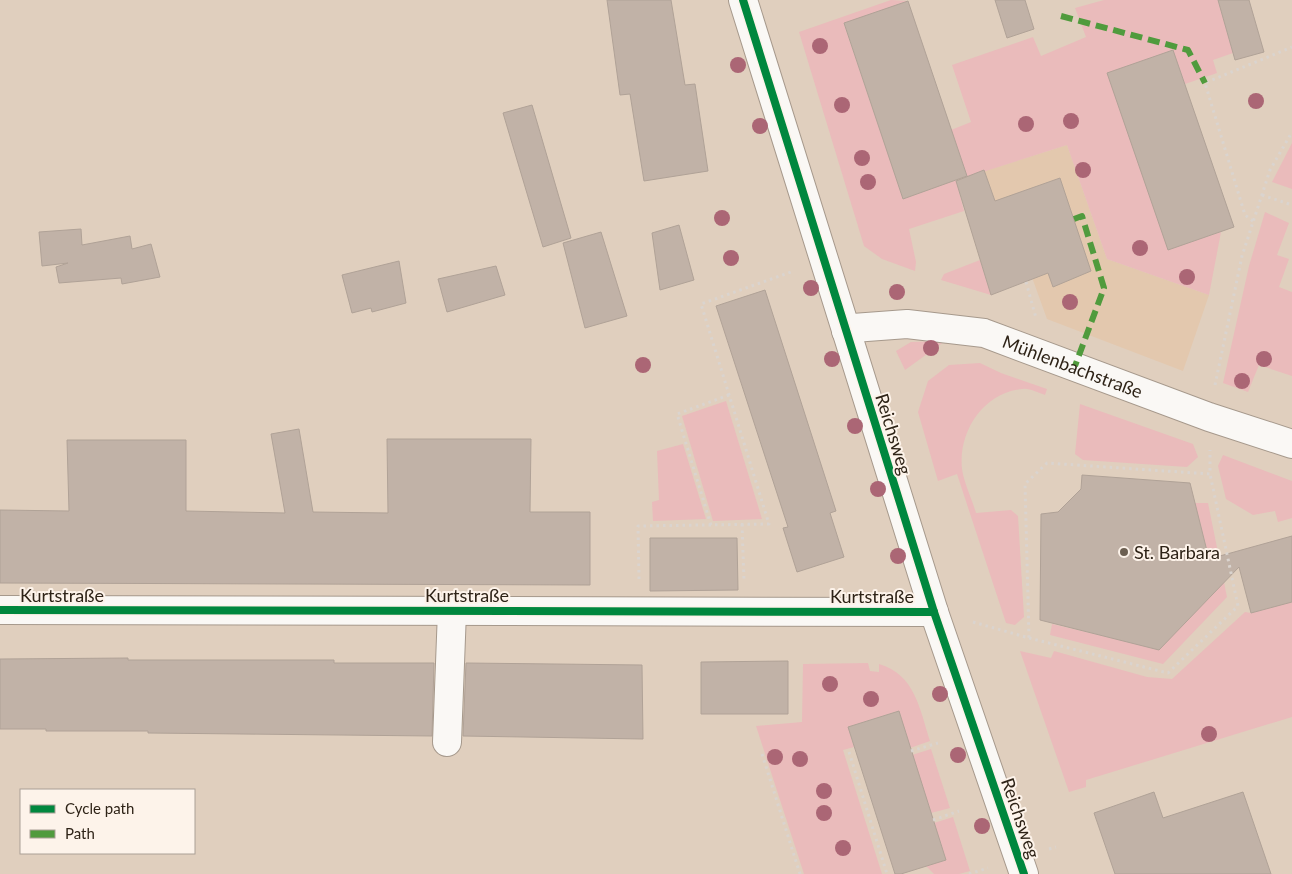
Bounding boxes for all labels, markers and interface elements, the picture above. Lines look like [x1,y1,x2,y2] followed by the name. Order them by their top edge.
[1000,330,1146,402] street label: Mühlenbachstraße
[871,391,917,477] street label: Reichsweg
[1134,541,1220,563] place label: St. Barbara
[1118,546,1130,558] marker: St. Barbara
[20,584,104,606] street label: Kurtstraße
[425,584,509,606] street label: Kurtstraße
[830,585,914,607] street label: Kurtstraße
[997,775,1045,861] street label: Reichsweg
[20,789,195,854] legend
[65,799,134,817] text: Cycle path
[65,824,95,842] text: Path

